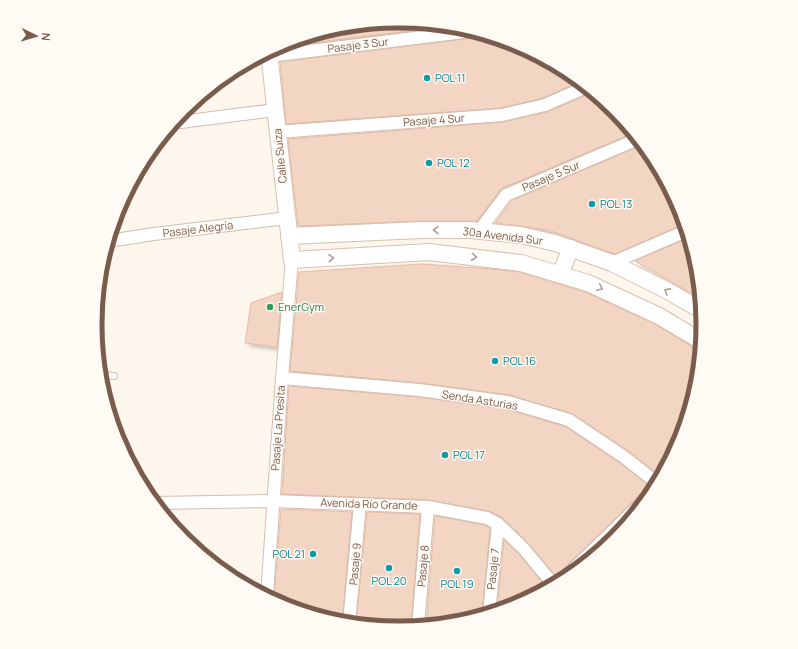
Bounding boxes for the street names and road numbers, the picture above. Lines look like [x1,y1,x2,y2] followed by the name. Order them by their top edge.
[327,33,389,56] street label: Pasaje 3 Sur
[403,110,465,129] street label: Pasaje 4 Sur
[269,128,290,184] street label: Calle Suiza
[520,157,582,194] street label: Pasaje 5 Sur
[162,217,234,240] street label: Pasaje Alegría
[462,223,544,248] street label: 30a Avenida Sur
[267,385,288,471] street label: Pasaje La Presita
[441,386,519,413] street label: Senda Asturias
[320,494,418,513] street label: Avenida Río Grande
[345,542,364,586] street label: Pasaje 9
[413,544,432,588] street label: Pasaje 8
[483,548,502,590] street label: Pasaje 7

